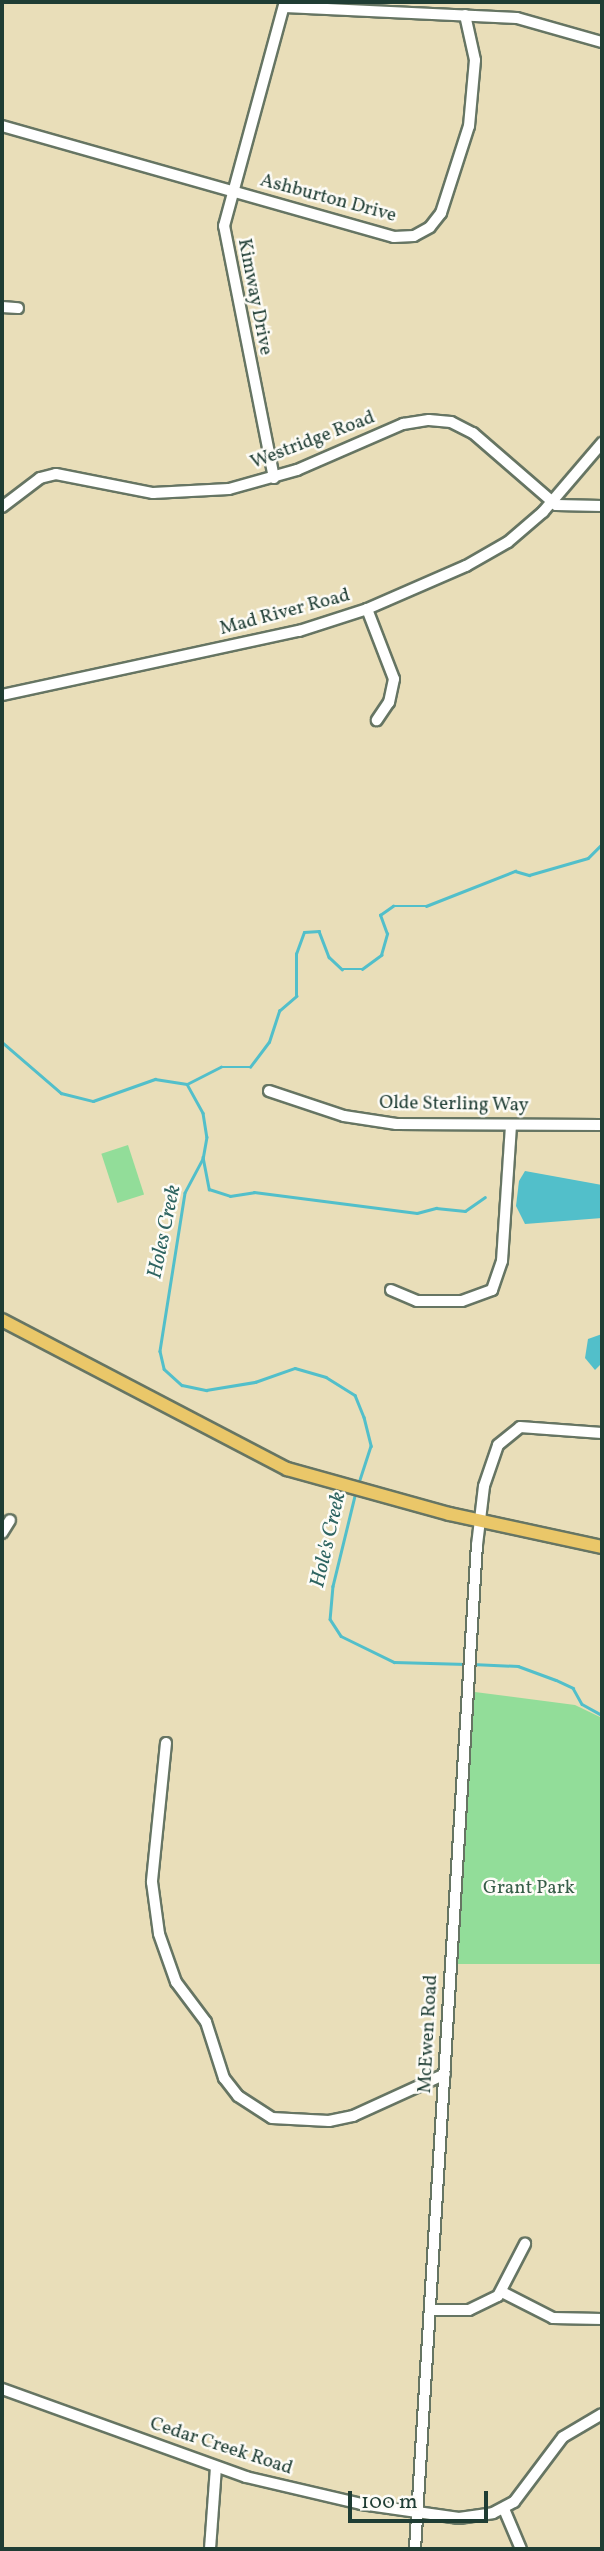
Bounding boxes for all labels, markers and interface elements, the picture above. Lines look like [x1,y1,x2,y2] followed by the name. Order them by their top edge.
[257,170,399,228] street label: Ashburton Drive
[231,237,277,357] street label: Kimway Drive
[248,407,378,475] street label: Westridge Road
[217,585,353,641] street label: Mad River Road
[379,1092,529,1118] street label: Olde Sterling Way
[143,1183,187,1281] water label: Holes Creek
[306,1490,352,1590] water label: Hole's Creek
[483,1878,575,1900] park label: Grant Park
[415,1974,443,2094] street label: McEwen Road
[147,2413,295,2481] street label: Cedar Creek Road
[352,2478,492,2522] scale bar
[361,2488,418,2517] text: 100 m

